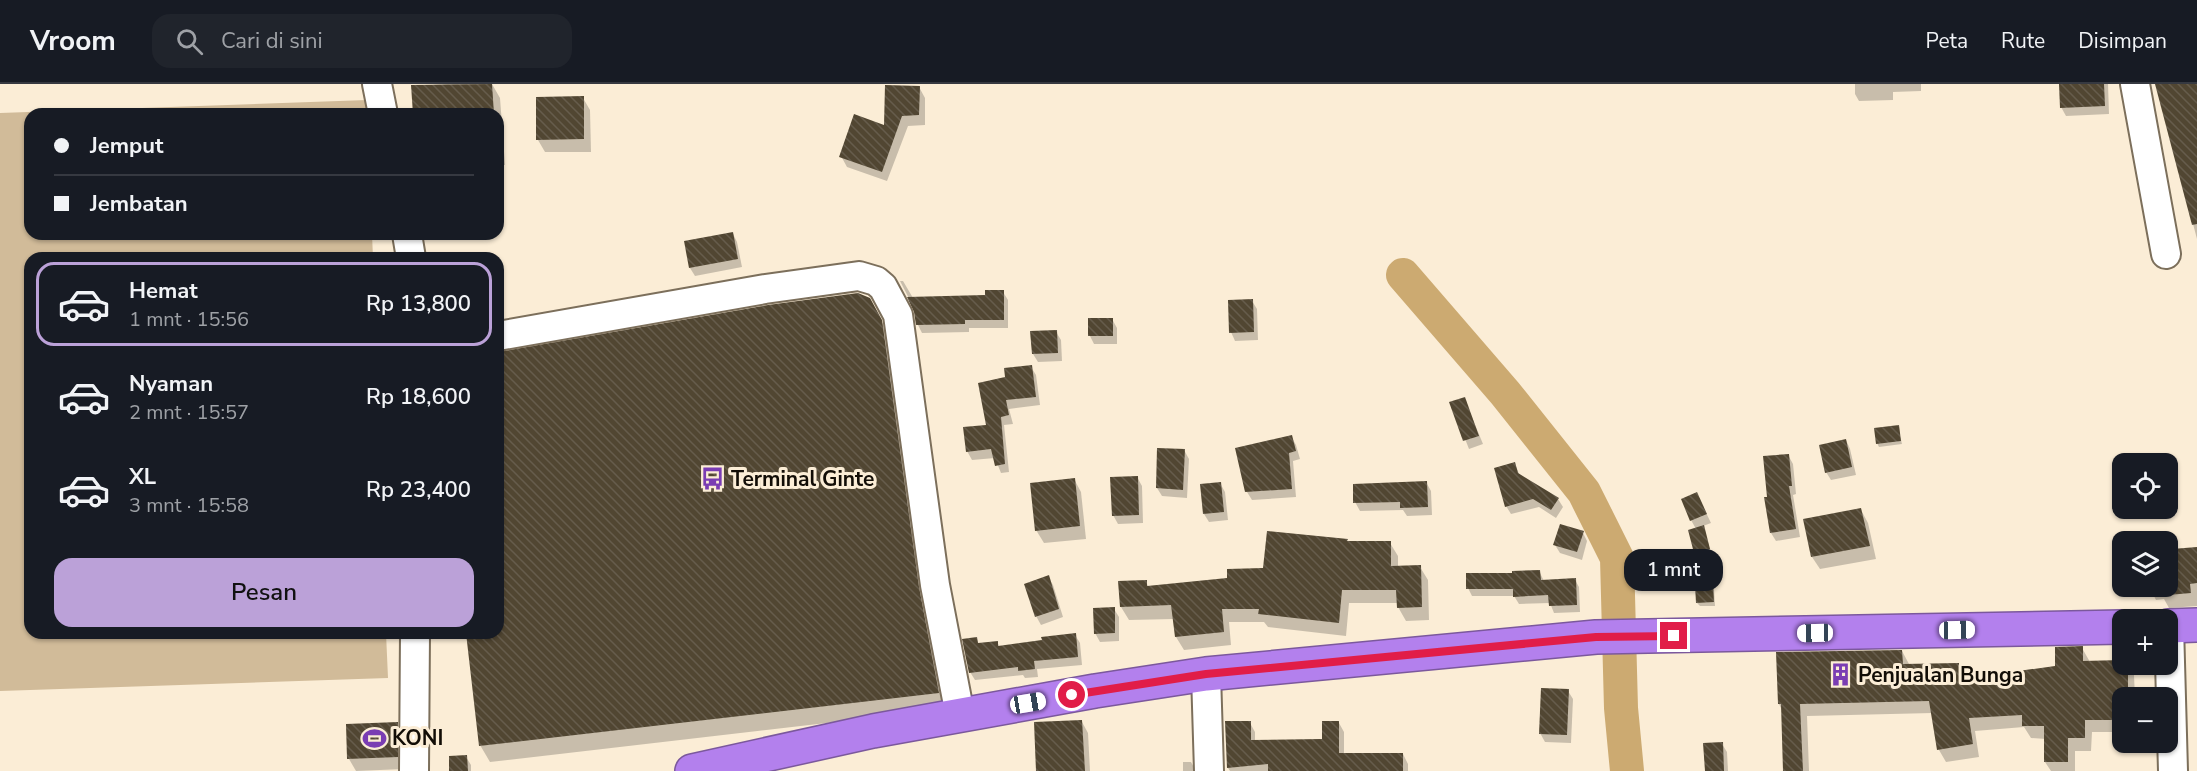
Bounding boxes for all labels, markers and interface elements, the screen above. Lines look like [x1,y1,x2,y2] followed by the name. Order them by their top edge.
[152,14,572,68] search box
[30,22,116,60] text: Vroom
[173,25,206,58] icon: search
[221,26,323,56] text: Cari di sini
[1926,27,1968,55] text: Peta
[2001,27,2045,55] text: Rute
[2078,27,2167,55] text: Disimpan
[90,131,163,161] text: Jemput
[90,189,188,219] text: Jembatan
[129,276,198,306] text: Hemat
[57,277,111,331] icon: car
[366,289,471,319] text: Rp 13,800
[129,306,249,333] text: 1 mnt · 15:56
[129,369,213,399] text: Nyaman
[57,370,111,424] icon: car
[366,382,471,412] text: Rp 18,600
[129,399,249,426] text: 2 mnt · 15:57
[2112,453,2178,753] map controls
[2112,453,2178,519] button: locate
[129,462,156,492] text: XL
[57,463,111,517] icon: car
[731,465,874,493] place label: Terminal Ginte
[700,466,726,492] bus stop icon: Terminal Ginte
[366,475,471,505] text: Rp 23,400
[129,492,249,519] text: 3 mnt · 15:58
[2112,531,2178,597] button: layers
[1624,549,1724,591] callout: 1 mnt
[1647,556,1700,583] text: 1 mnt
[54,558,474,627] button: Pesan
[2112,609,2178,675] button: +
[1939,621,1975,639] car
[1660,622,1687,649] route end
[1797,624,1833,642] car
[1858,661,2023,689] place label: Penjualan Bunga
[1827,662,1853,688] building icon: Penjualan Bunga
[1058,681,1085,708] route start
[2112,687,2178,753] button: −
[1009,691,1047,715] car
[392,724,443,752] place label: KONI
[361,725,387,751] sports icon: KONI

